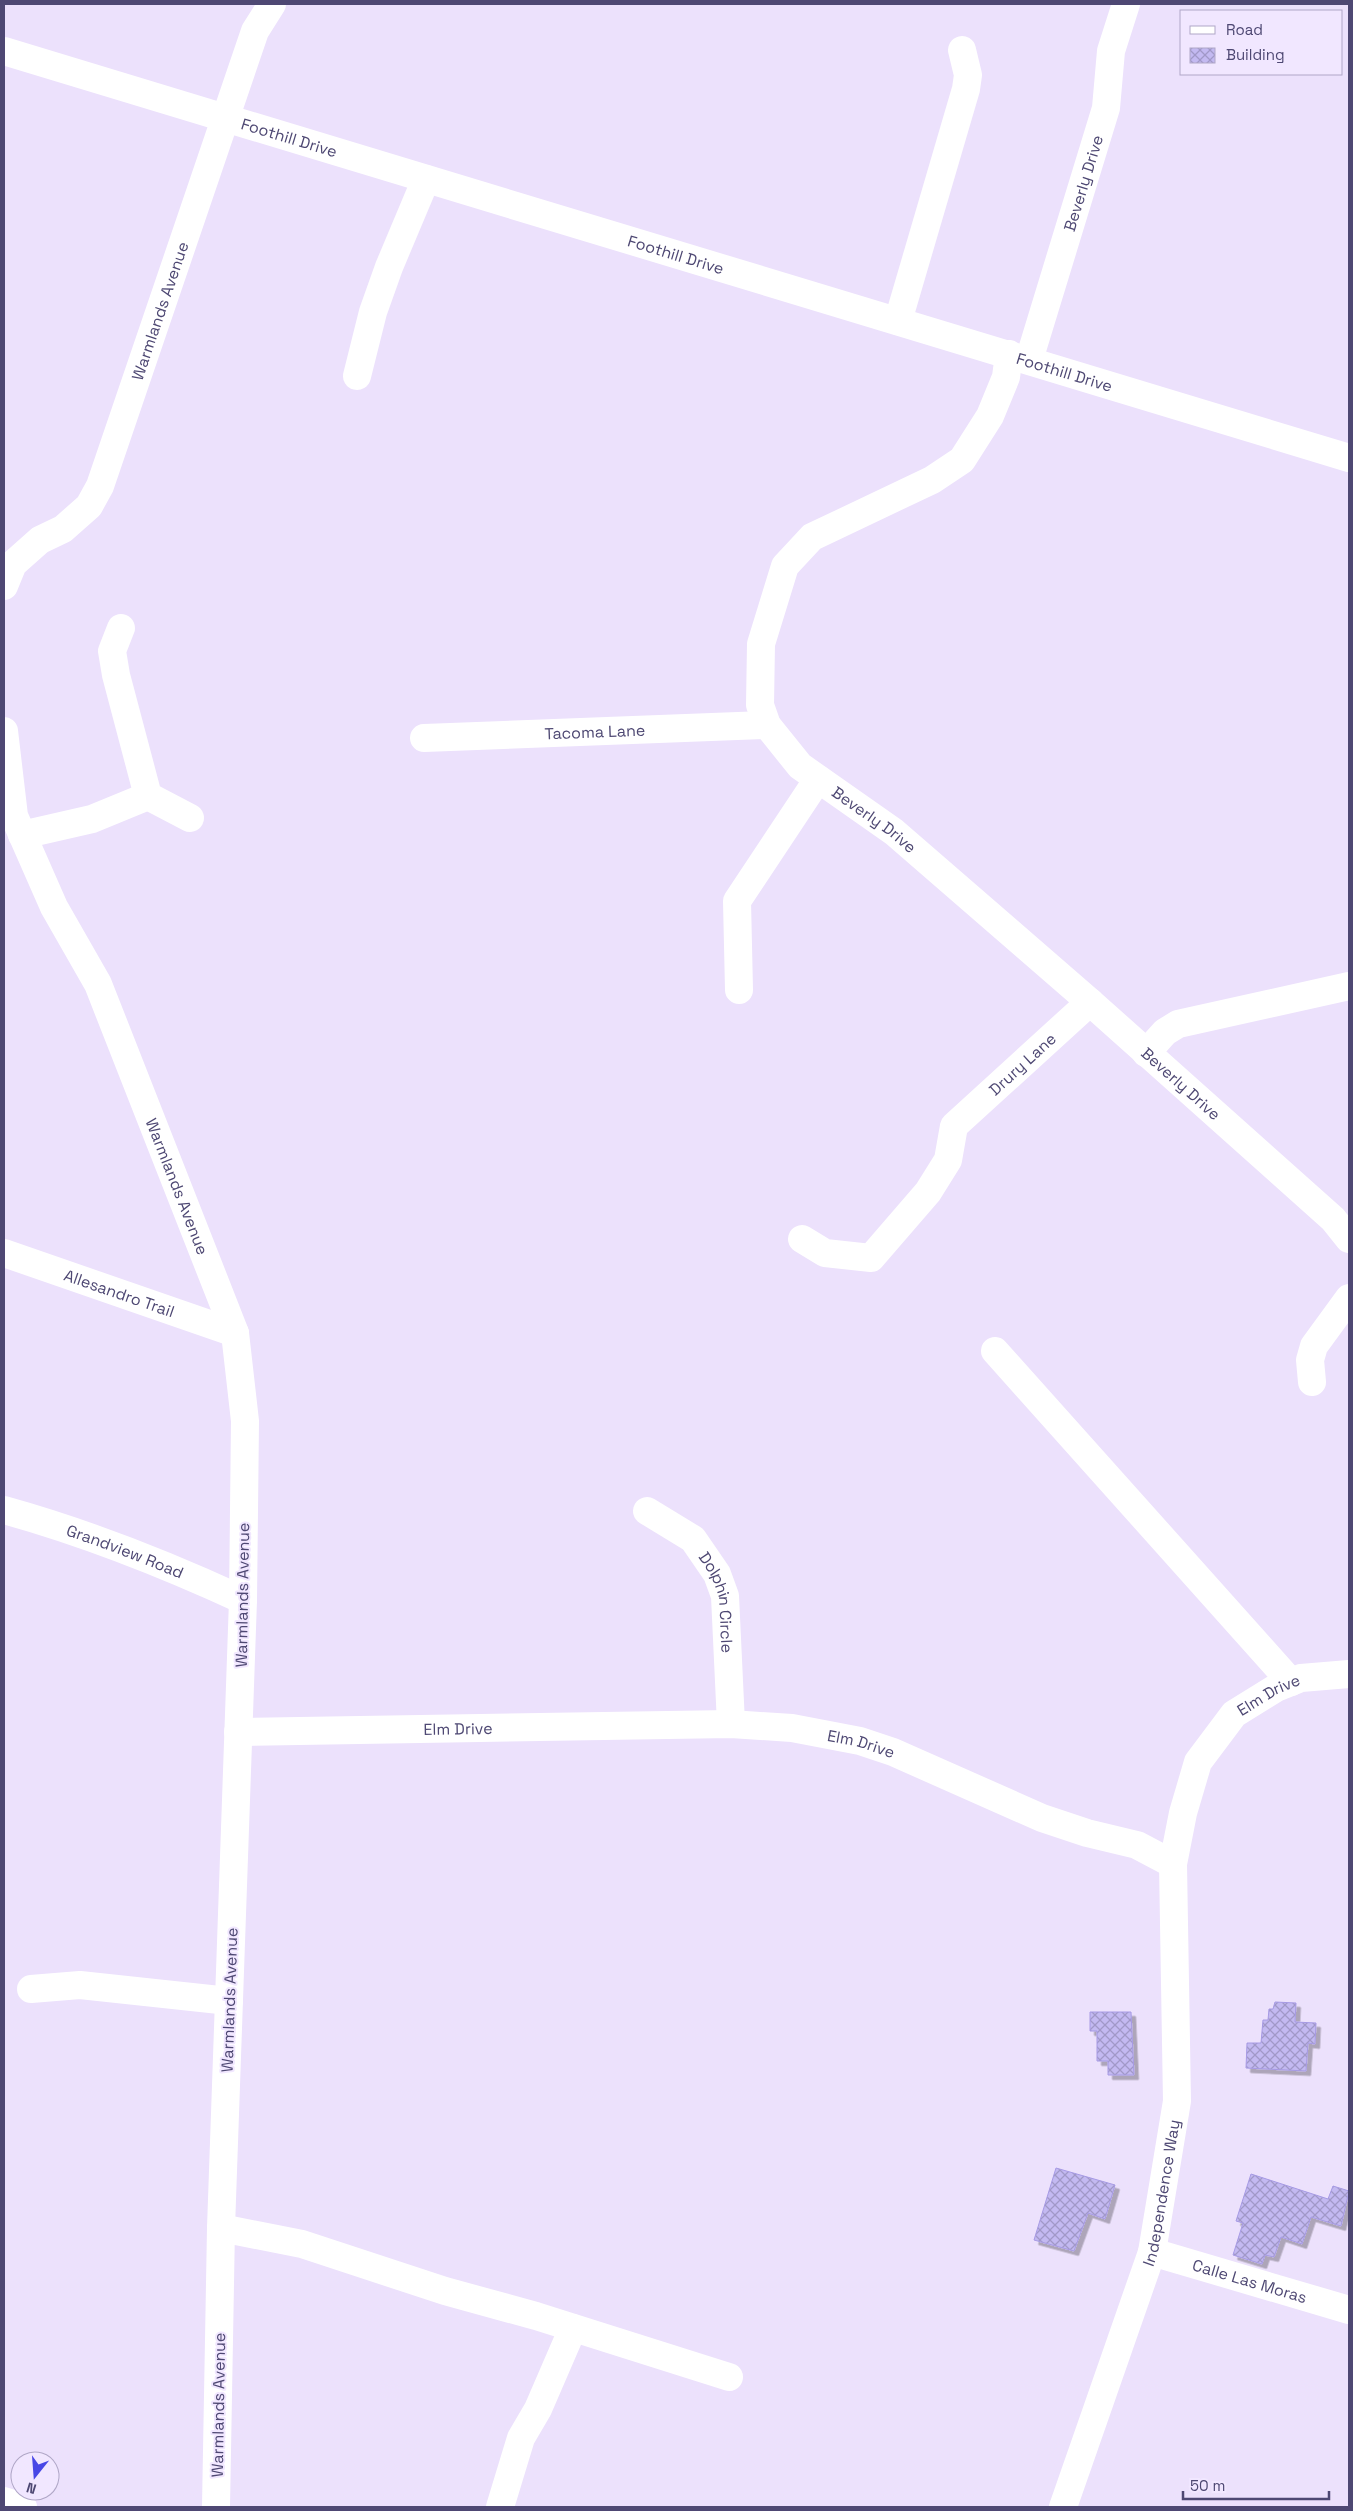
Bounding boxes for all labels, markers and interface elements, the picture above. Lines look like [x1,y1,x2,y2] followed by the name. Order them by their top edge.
[1180,10,1343,75] legend
[1226,20,1263,39] text: Road
[1226,45,1285,64] text: Building
[238,113,340,162] street label: Foothill Drive
[1059,132,1108,234] street label: Beverly Drive
[625,230,726,279] street label: Foothill Drive
[127,239,193,383] street label: Warmlands Avenue
[1014,348,1115,397] street label: Foothill Drive
[544,720,646,744] street label: Tacoma Lane
[828,782,921,858] street label: Beverly Drive
[985,1028,1061,1100] street label: Drury Lane
[1137,1043,1225,1125] street label: Beverly Drive
[141,1115,213,1258] street label: Warmlands Avenue
[61,1265,177,1322] street label: Allesandro Trail
[64,1520,187,1583] street label: Grandview Road
[231,1522,254,1668] street label: Warmlands Avenue
[694,1548,738,1653] street label: Dolphin Circle
[1233,1669,1303,1721] street label: Elm Drive
[423,1718,493,1740] street label: Elm Drive
[825,1725,897,1763] street label: Elm Drive
[216,1927,243,2073] street label: Warmlands Avenue
[1138,2118,1185,2269] street label: Independence Way
[1190,2254,1309,2308] street label: Calle Las Moras
[207,2332,230,2478] street label: Warmlands Avenue
[10,2451,60,2501] north arrow
[1183,2468,1329,2500] scale bar
[1190,2476,1225,2495] text: 50 m
[24,2478,38,2498] text: N

